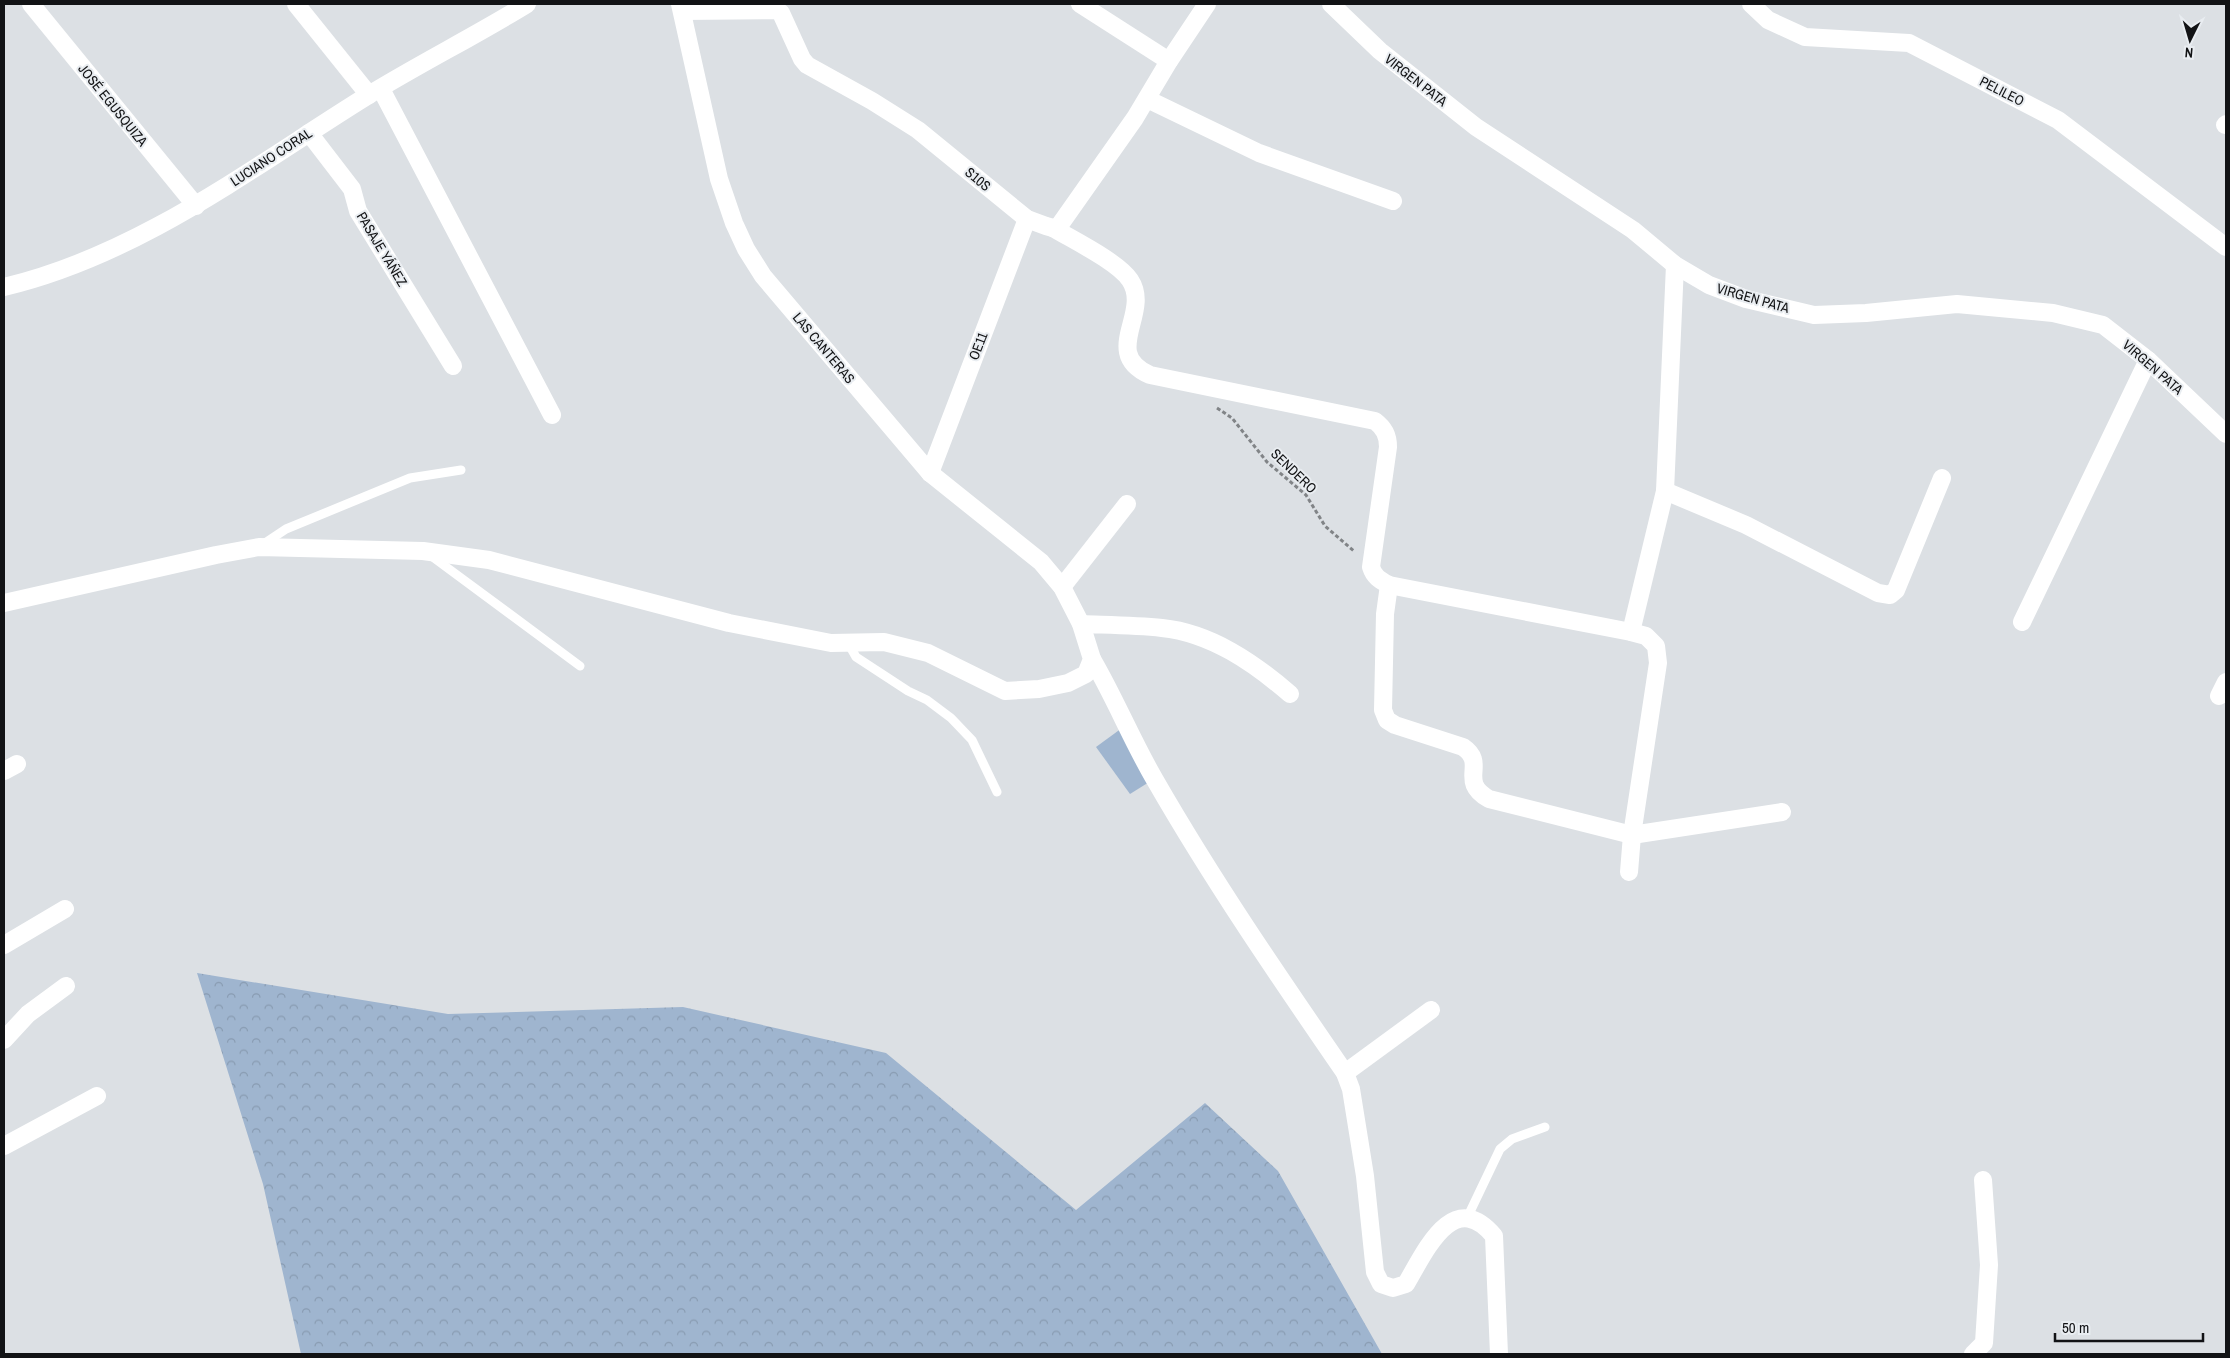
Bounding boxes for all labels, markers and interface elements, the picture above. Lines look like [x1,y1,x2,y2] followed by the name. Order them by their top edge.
[2165,15,2215,65] north arrow
[2184,44,2194,62] text: N
[1381,50,1451,110] street label: VIRGEN PATA
[74,60,152,150] street label: JOSÉ EGUSQUIZA
[1977,72,2027,110] street label: PELILEO
[227,124,316,190] street label: LUCIANO CORAL
[961,163,995,195] street label: S10S
[353,209,411,289] street label: PASAJE YÁÑEZ
[1715,279,1792,317] street label: VIRGEN PATA
[789,309,859,388] street label: LAS CANTERAS
[964,329,992,363] street label: OE11
[2119,336,2187,399] street label: VIRGEN PATA
[1267,445,1321,497] street label: SENDERO
[2055,1310,2202,1342] scale bar
[2062,1317,2089,1338] text: 50 m

